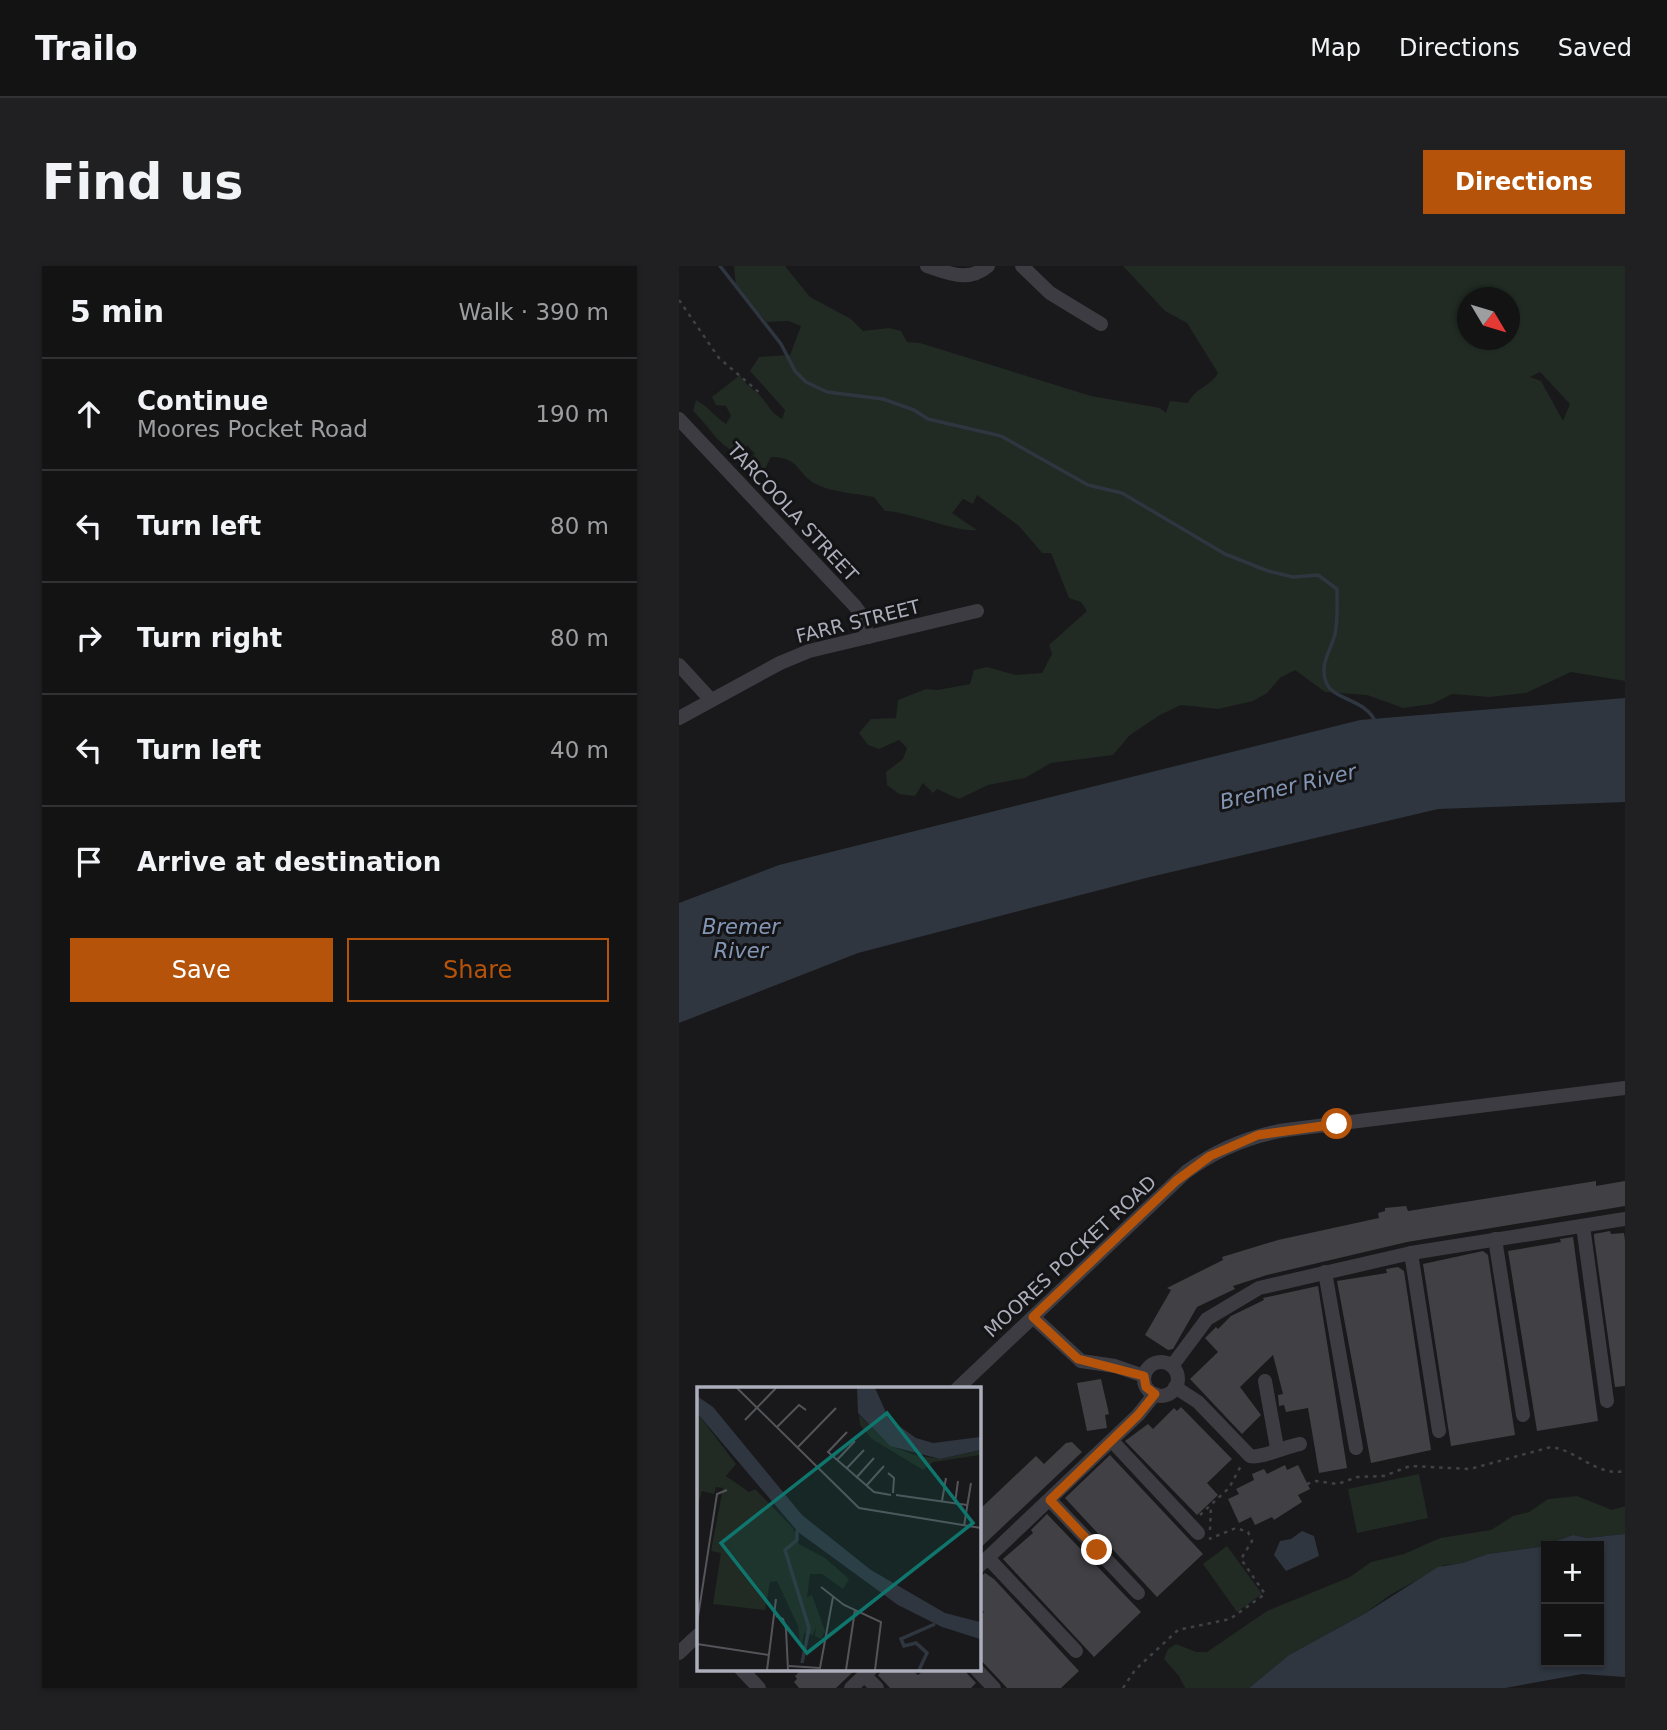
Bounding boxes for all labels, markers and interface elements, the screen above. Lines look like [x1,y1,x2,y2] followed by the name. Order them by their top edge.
[35,29,138,68] text: Trailo
[1310,34,1361,62] text: Map
[1399,34,1520,62] text: Directions
[1558,34,1632,62] text: Saved
[1423,150,1625,214] button: Directions
[42,154,243,211] text: Find us
[1457,287,1520,350] north arrow
[70,294,164,329] text: 5 min
[458,299,609,325] text: Walk · 390 m
[137,386,268,416] text: Continue
[70,395,108,433] icon: ahead
[535,401,609,427] text: 190 m
[137,416,368,442] text: Moores Pocket Road
[723,438,863,586] street label: TARCOOLA STREET
[70,507,108,545] icon: left
[137,511,261,541] text: Turn left
[550,513,609,539] text: 80 m
[794,595,923,647] street label: FARR STREET
[70,619,108,657] icon: right
[137,623,282,653] text: Turn right
[550,625,609,651] text: 80 m
[70,731,108,769] icon: left
[137,735,261,765] text: Turn left
[550,737,609,763] text: 40 m
[1218,759,1360,814] water label: Bremer River
[70,843,108,881] icon: arrive
[137,847,441,877] text: Arrive at destination
[702,915,781,963] water label: Bremer River
[70,938,333,1002] button: Save
[347,938,609,1002] button: Share
[1321,1108,1352,1139] route start
[980,1171,1160,1341] street label: MOORES POCKET ROAD
[697,1387,980,1670] inset map
[1081,1534,1112,1565] route end
[1541,1541,1604,1667] map controls
[1541,1541,1604,1604] button: +
[1541,1604,1604,1667] button: −

